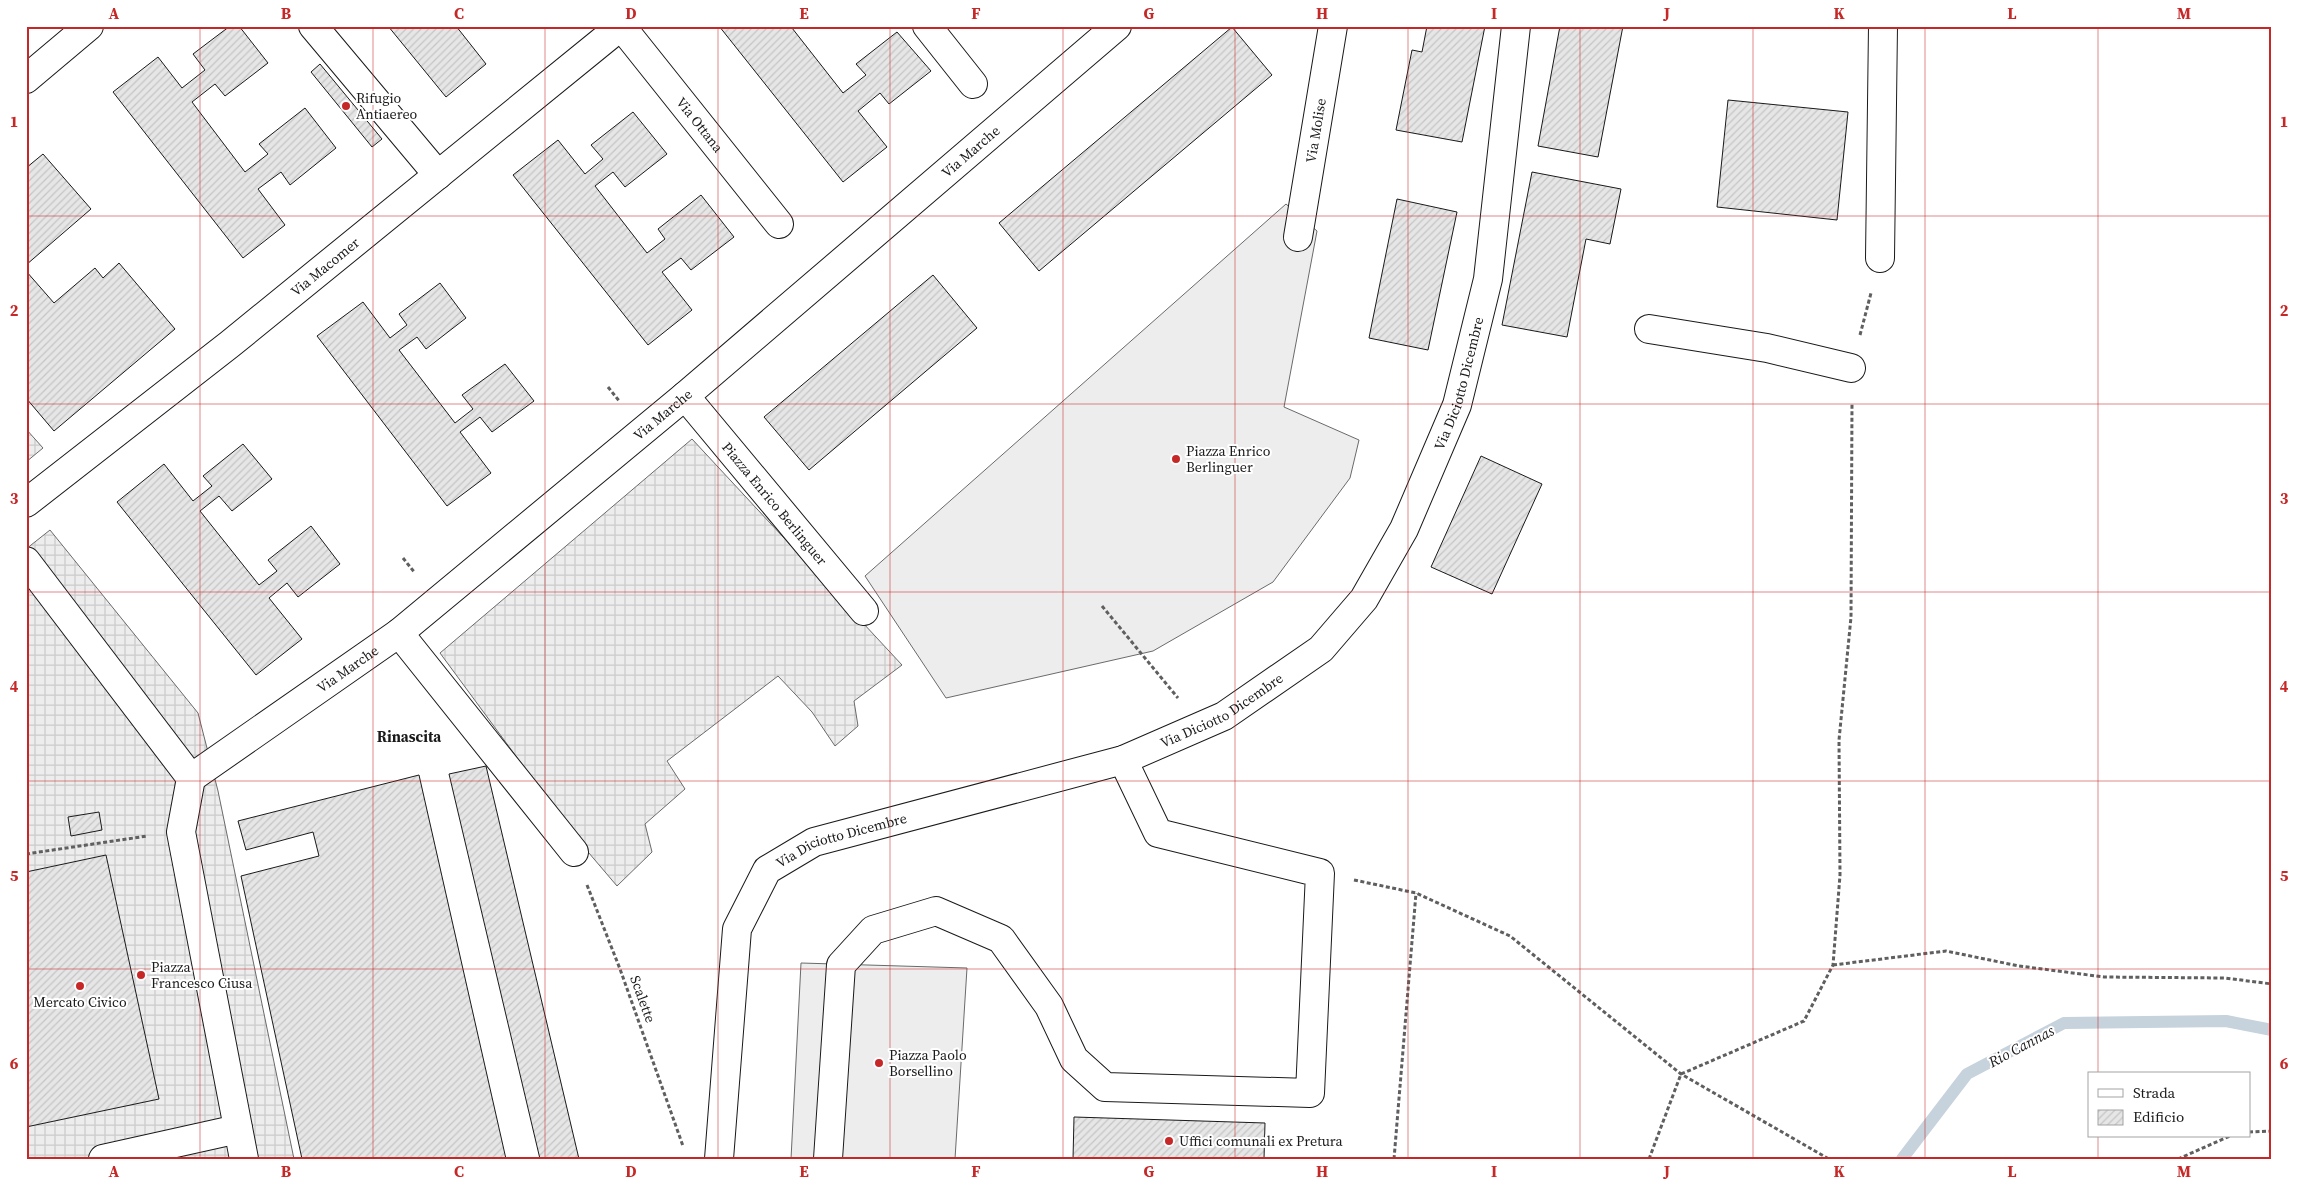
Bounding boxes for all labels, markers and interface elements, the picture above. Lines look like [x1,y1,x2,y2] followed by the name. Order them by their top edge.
[109,2,120,24] text: A
[281,2,292,24] text: B
[454,2,464,24] text: C
[625,2,637,24] text: D
[799,2,809,24] text: E
[971,2,981,24] text: F
[1144,2,1155,24] text: G
[1316,2,1328,24] text: H
[1491,2,1497,24] text: I
[1663,2,1670,24] text: J
[1833,2,1845,24] text: K
[2007,2,2017,24] text: L
[2177,2,2191,24] text: M
[356,88,418,124] place label: Rifugio Antiaereo
[672,93,729,157] street label: Via Ottana
[1300,97,1331,164] street label: Via Molise
[340,100,352,112] marker: Rifugio Antiaereo
[10,110,18,132] text: 1
[2280,110,2288,132] text: 1
[937,121,1004,182] street label: Via Marche
[286,233,364,301] street label: Via Macomer
[10,299,19,321] text: 2
[2280,299,2289,321] text: 2
[1429,315,1488,453] street label: Via Diciotto Dicembre
[629,384,696,445] street label: Via Marche
[717,438,832,569] street label: Piazza Enrico Berlinguer
[1186,441,1271,477] place label: Piazza Enrico Berlinguer
[1170,453,1182,465] marker: Piazza Enrico Berlinguer
[10,487,19,509] text: 3
[2280,487,2289,509] text: 3
[313,640,383,697] street label: Via Marche
[1157,668,1287,753] street label: Via Diciotto Dicembre
[10,675,19,697] text: 4
[2280,675,2289,697] text: 4
[377,726,442,747] district label: Rinascita
[772,808,909,872] street label: Via Diciotto Dicembre
[10,864,19,886] text: 5
[2280,864,2289,886] text: 5
[151,957,253,993] place label: Piazza Francesco Ciusa
[135,969,147,981] marker: Piazza Francesco Ciusa
[625,973,661,1025] street label: Scalette
[74,980,86,992] marker: Mercato Civico
[33,992,127,1012] place label: Mercato Civico
[1984,1020,2058,1073] water label: Rio Cannas
[889,1045,967,1081] place label: Piazza Paolo Borsellino
[10,1052,19,1074] text: 6
[2280,1052,2289,1074] text: 6
[873,1057,885,1069] marker: Piazza Paolo Borsellino
[2088,1072,2250,1138] legend
[2133,1082,2176,1103] text: Strada
[2133,1106,2184,1127] text: Edificio
[1179,1131,1344,1151] place label: Uffici comunali ex Pretura
[1163,1135,1175,1147] marker: Uffici comunali ex Pretura
[109,1160,120,1182] text: A
[281,1160,292,1182] text: B
[454,1160,464,1182] text: C
[625,1160,637,1182] text: D
[799,1160,809,1182] text: E
[971,1160,981,1182] text: F
[1144,1160,1155,1182] text: G
[1316,1160,1328,1182] text: H
[1491,1160,1497,1182] text: I
[1663,1160,1670,1182] text: J
[1833,1160,1845,1182] text: K
[2007,1160,2017,1182] text: L
[2177,1160,2191,1182] text: M

